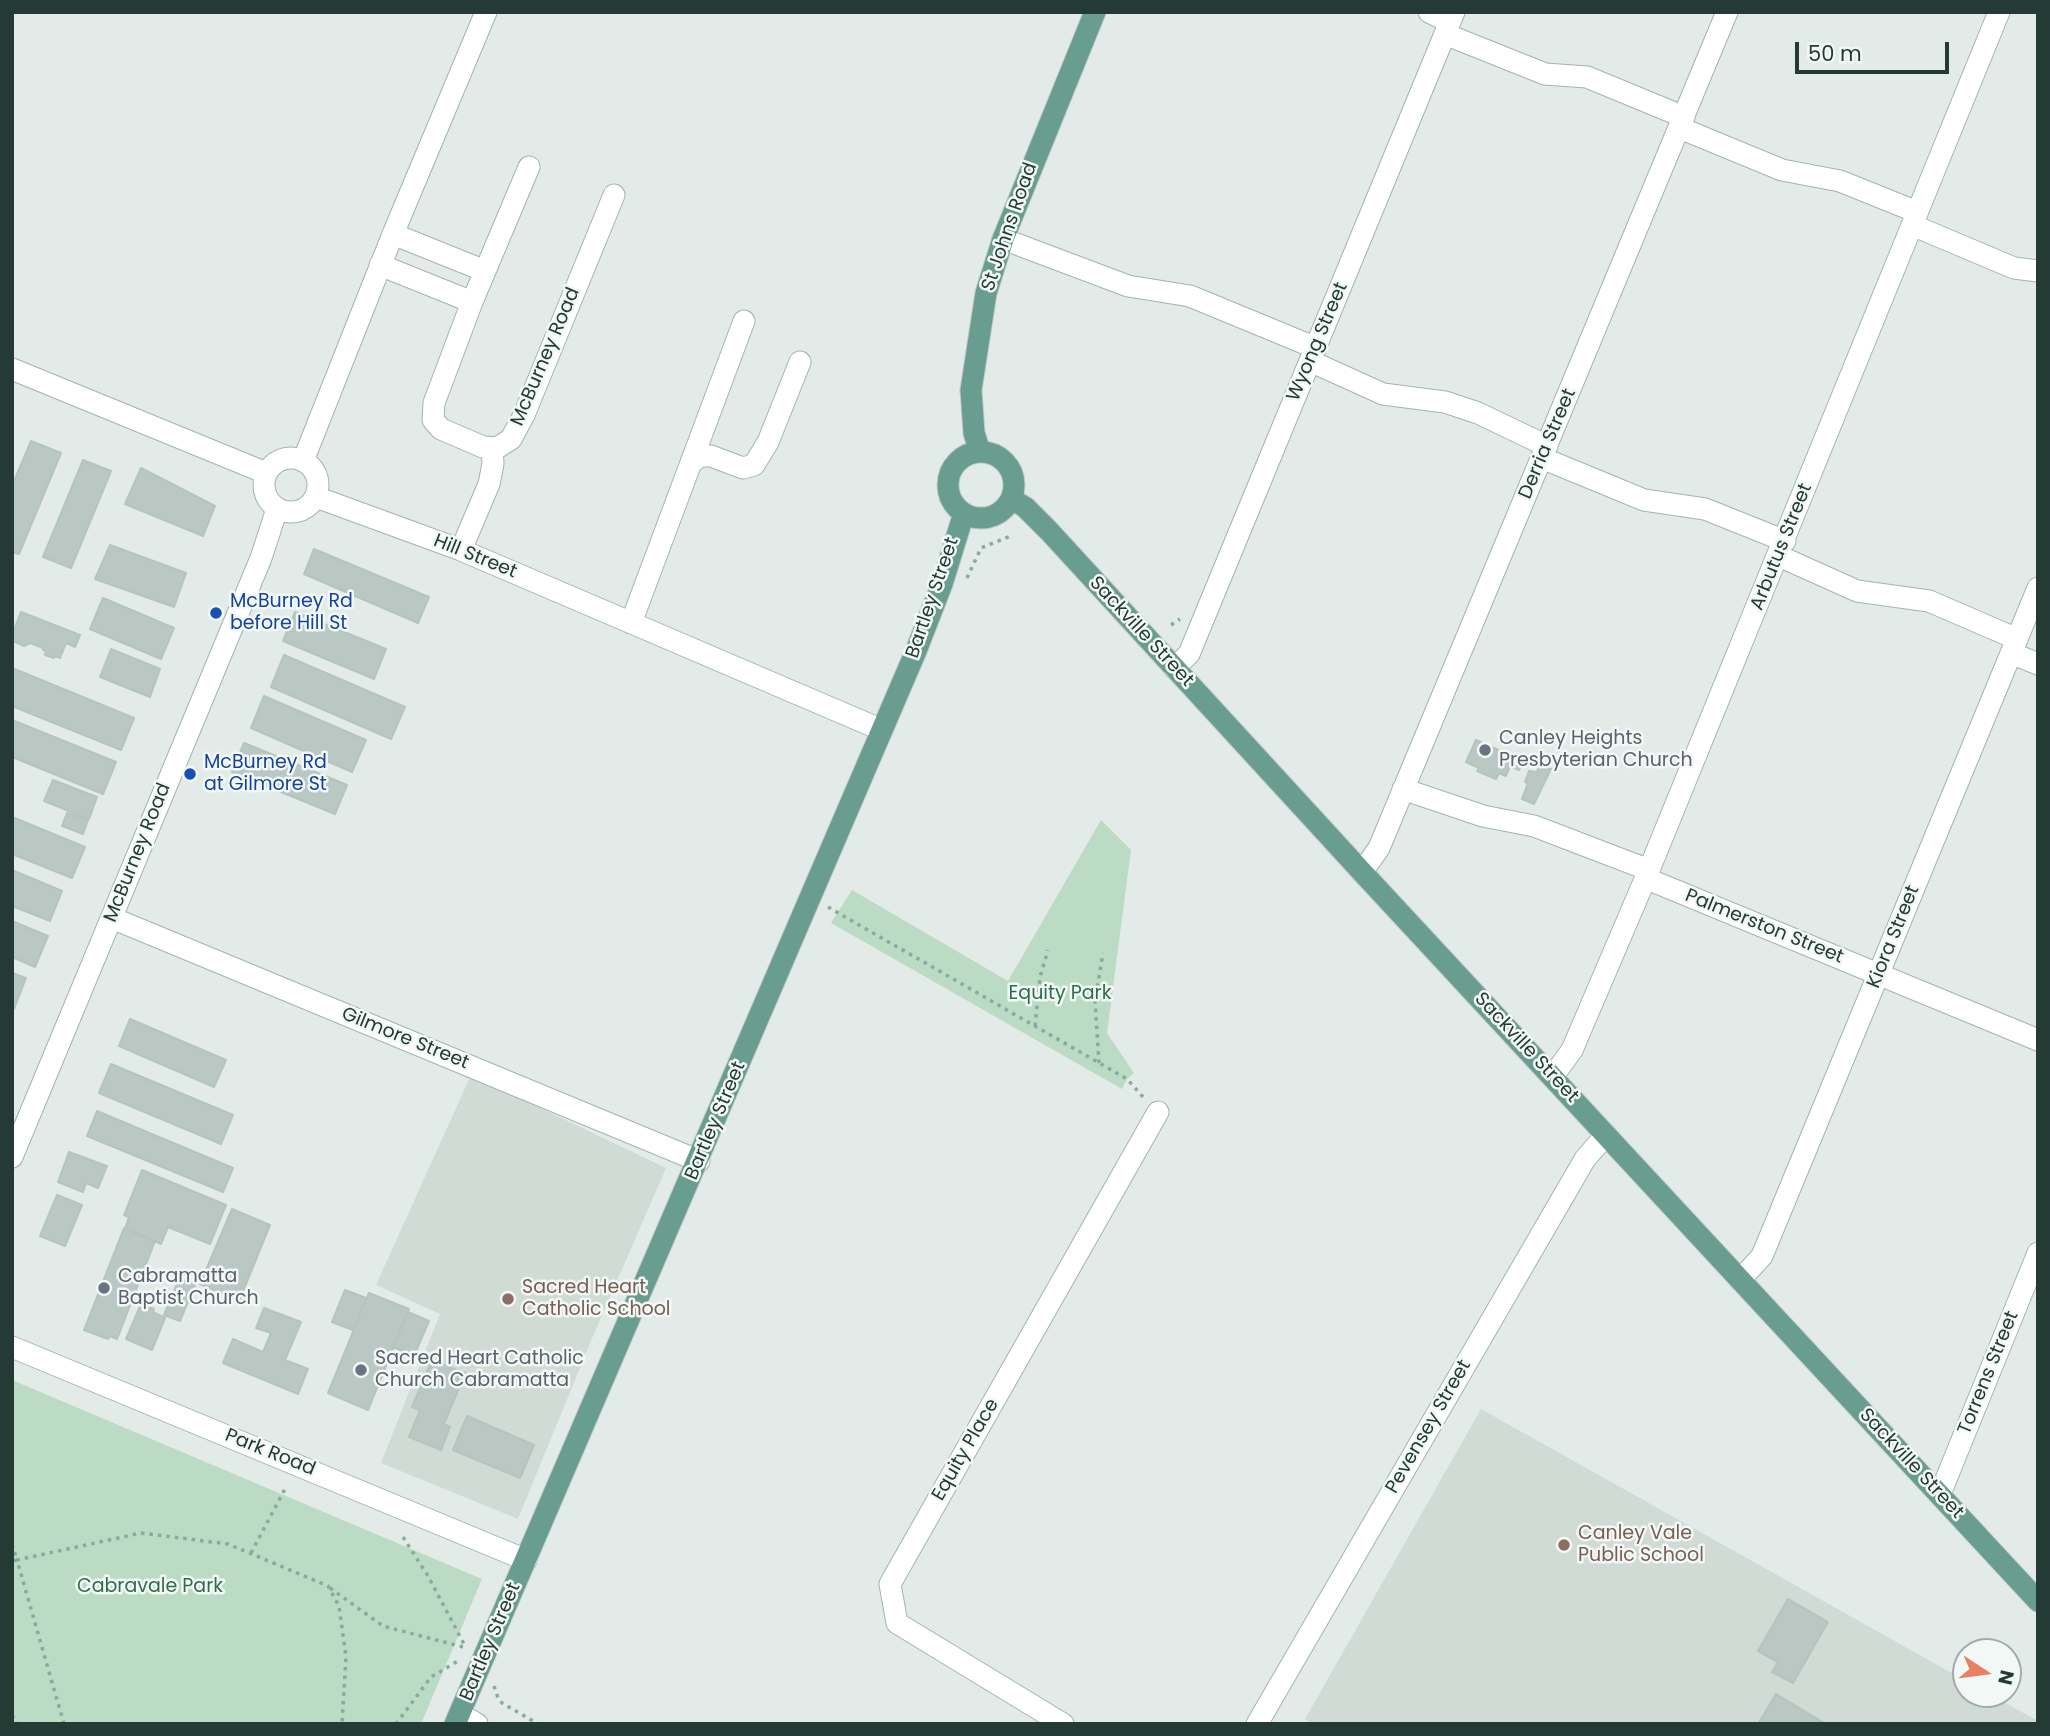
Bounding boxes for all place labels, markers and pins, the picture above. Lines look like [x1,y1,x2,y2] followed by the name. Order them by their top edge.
[230,591,353,635] place label: McBurney Rd before Hill St
[208,605,224,621] marker: McBurney Rd before Hill St
[1499,728,1693,772] place label: Canley Heights Presbyterian Church
[1477,742,1493,758] marker: Canley Heights Presbyterian Church
[204,752,327,796] place label: McBurney Rd at Gilmore St
[182,766,198,782] marker: McBurney Rd at Gilmore St
[118,1266,259,1310] place label: Cabramatta Baptist Church
[522,1277,671,1321] place label: Sacred Heart Catholic School
[96,1280,112,1296] marker: Cabramatta Baptist Church
[500,1291,516,1307] marker: Sacred Heart Catholic School
[375,1348,584,1392] place label: Sacred Heart Catholic Church Cabramatta
[353,1362,369,1378] marker: Sacred Heart Catholic Church Cabramatta
[1578,1523,1704,1567] place label: Canley Vale Public School
[1556,1537,1572,1553] marker: Canley Vale Public School

